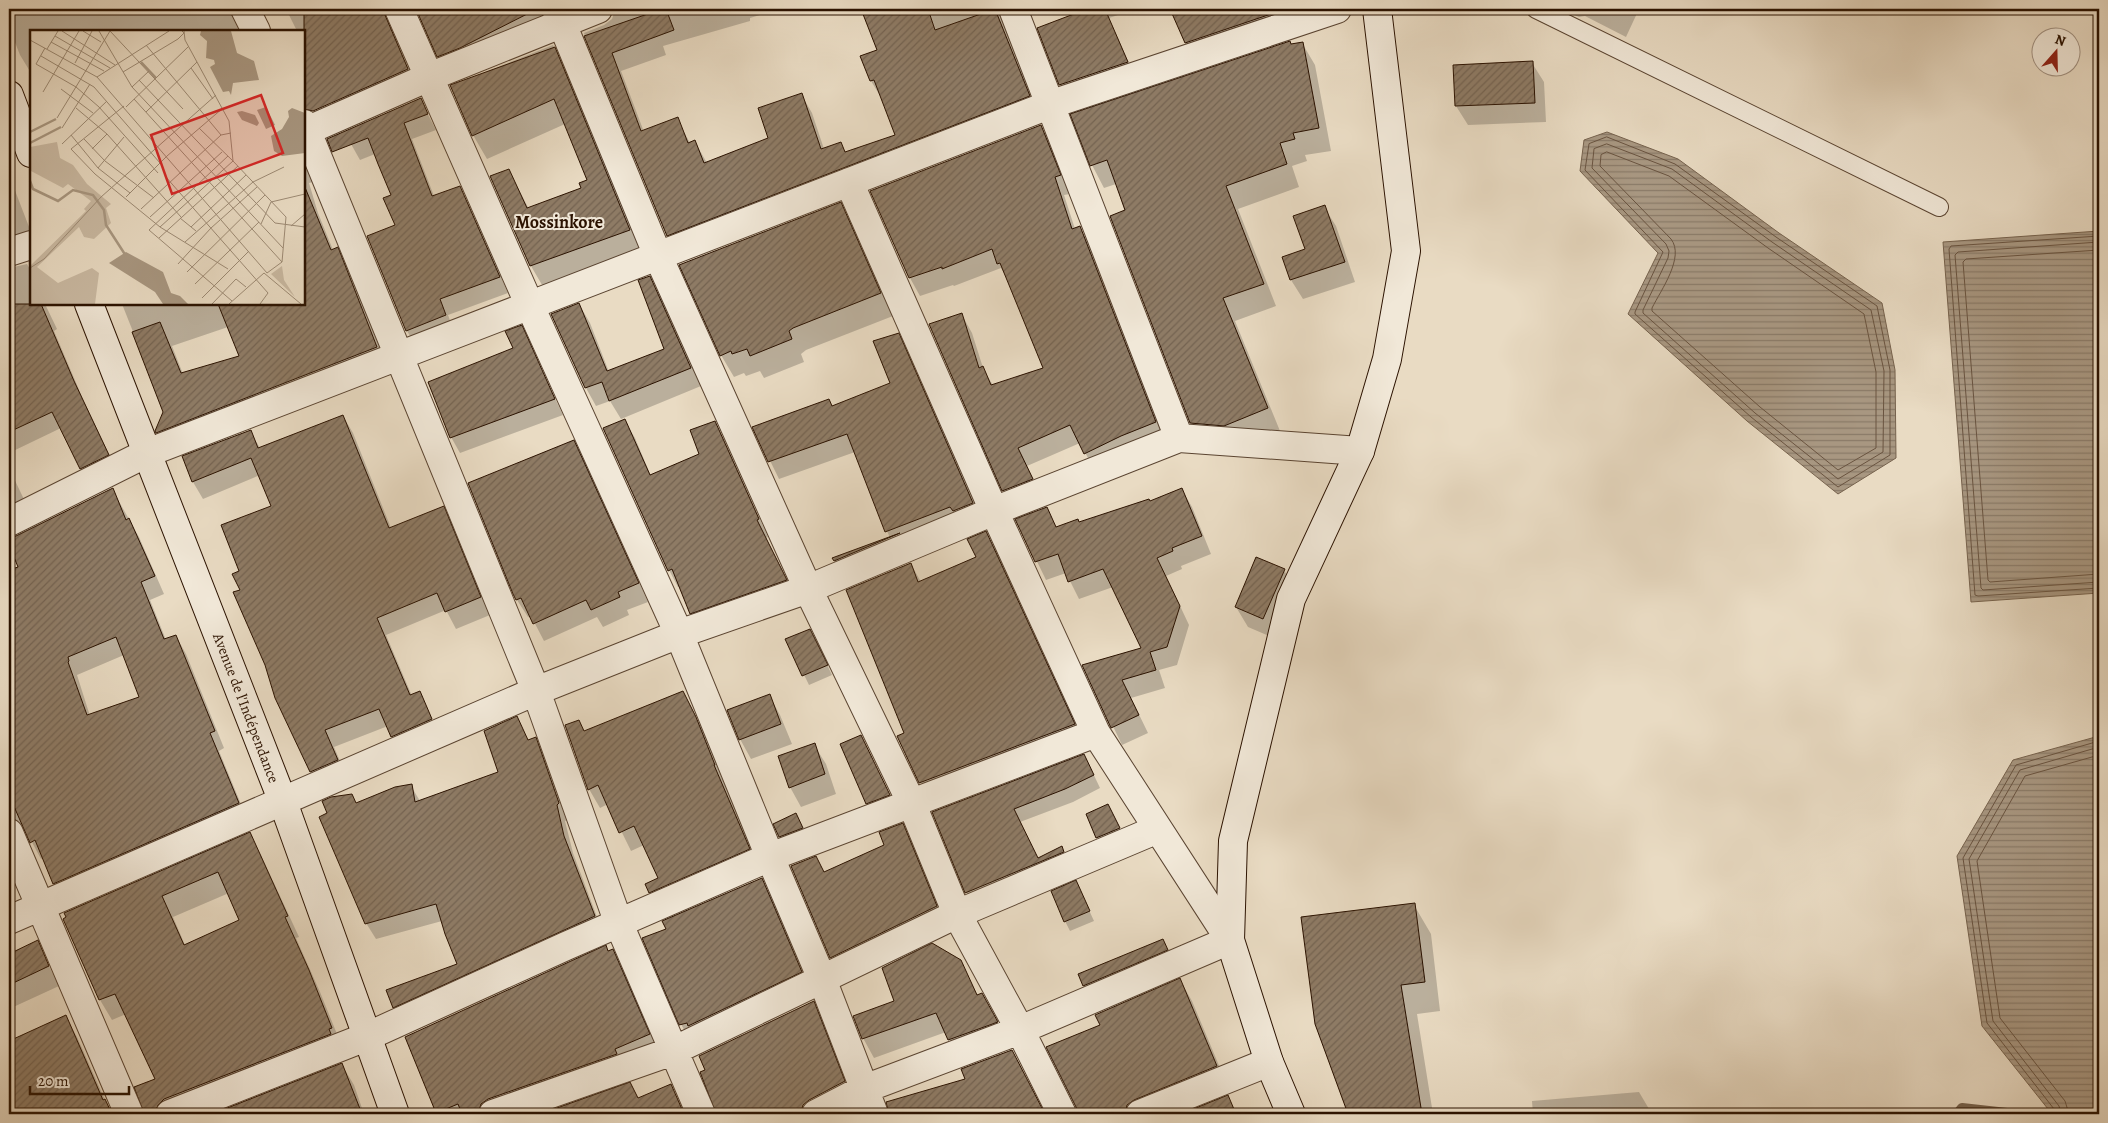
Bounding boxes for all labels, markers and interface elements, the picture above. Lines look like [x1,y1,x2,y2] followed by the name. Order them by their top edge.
[2030,28,2080,78] north arrow
[30,30,305,305] inset map
[2052,30,2068,51] text: N
[515,210,603,234] district label: Mossinkore
[208,629,284,786] street label: Avenue de l'Indépendance
[30,1063,129,1095] scale bar
[38,1071,69,1091] text: 20 m

